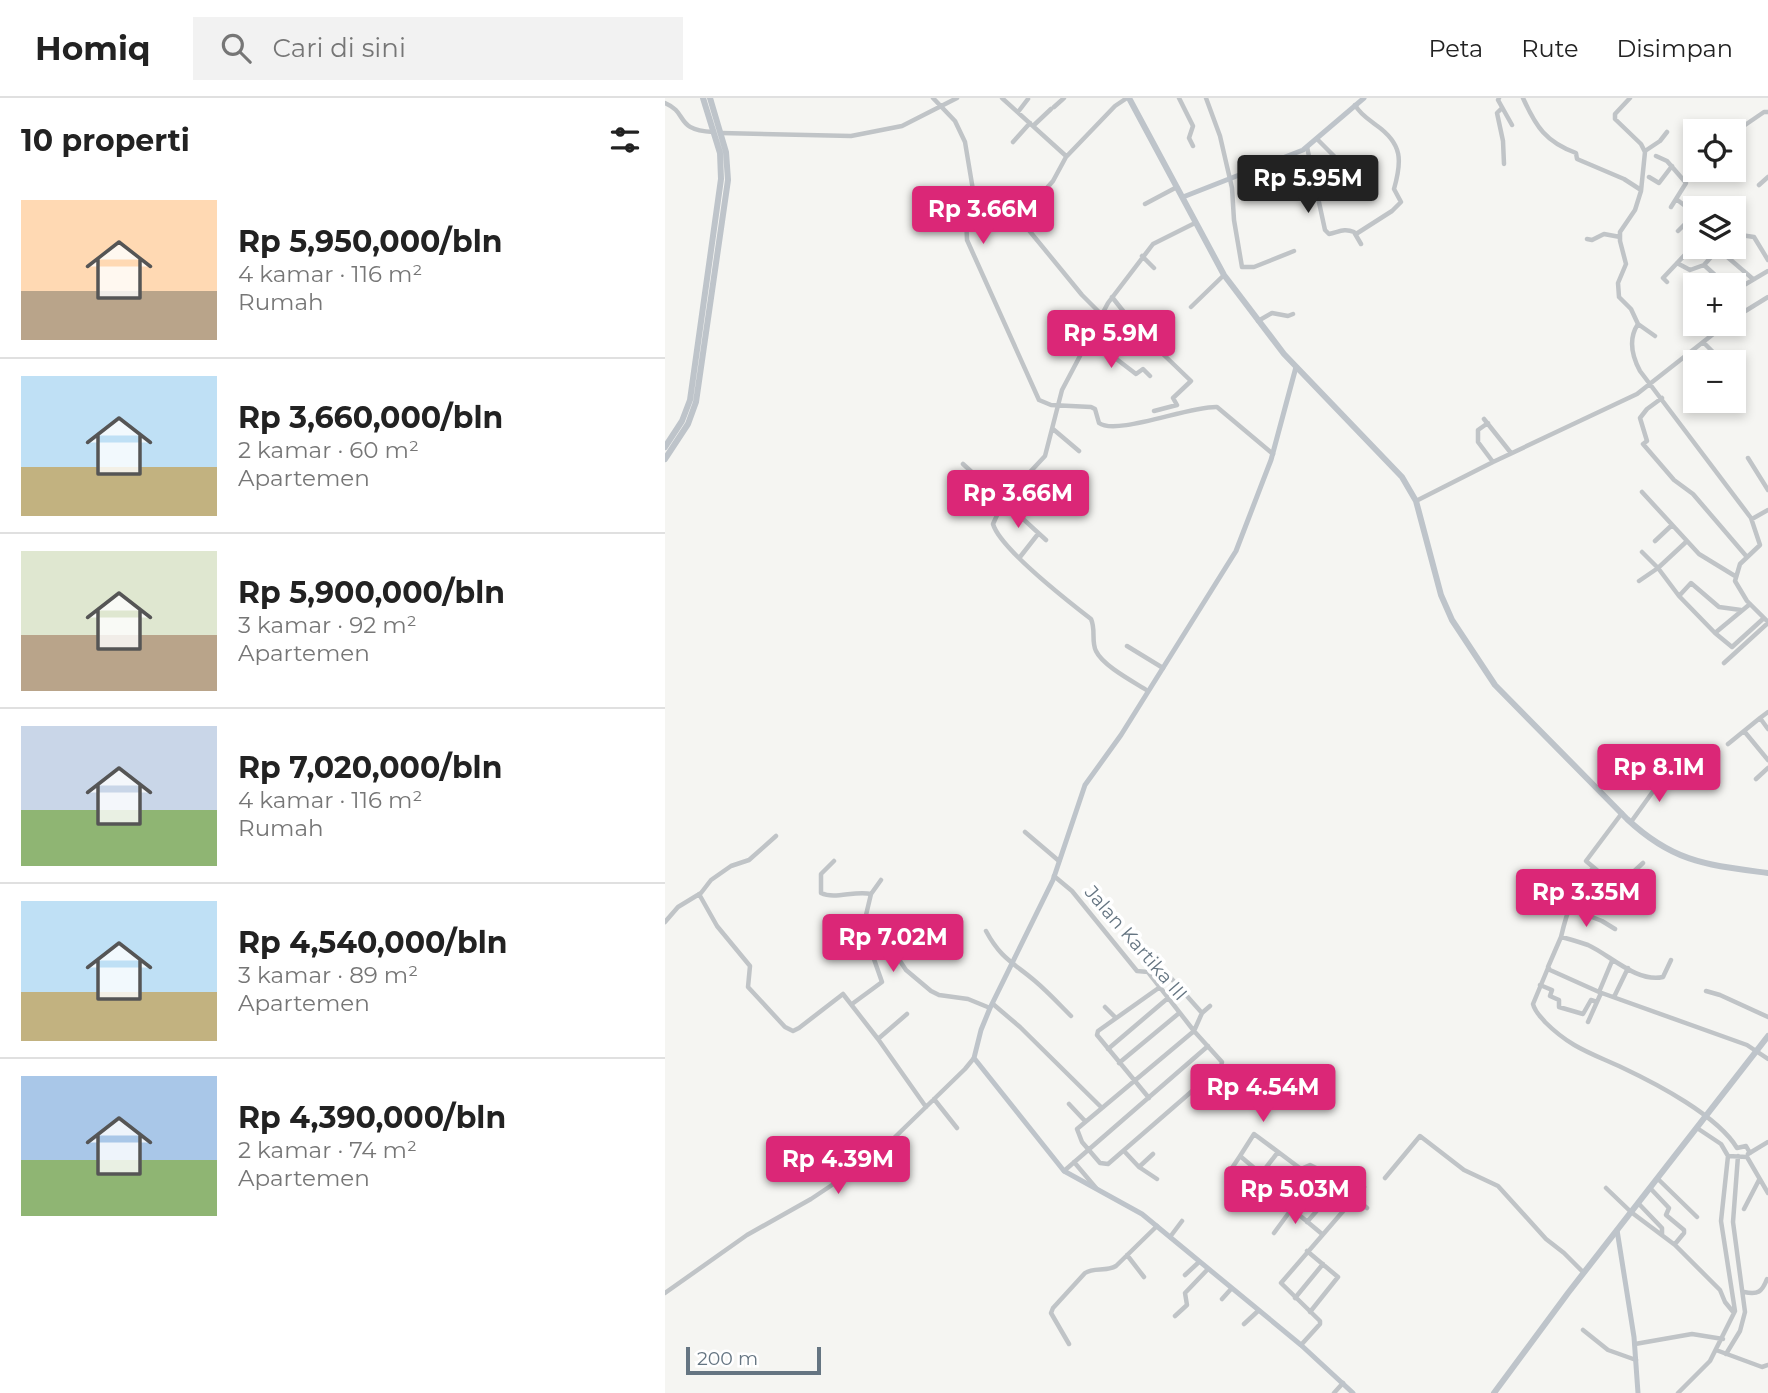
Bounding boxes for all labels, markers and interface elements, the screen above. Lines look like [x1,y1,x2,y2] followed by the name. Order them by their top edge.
[193,17,683,80] search box
[35,28,151,68] text: Homiq
[217,29,255,67] icon: search
[273,32,406,64] text: Cari di sini
[1428,34,1483,63] text: Peta
[1521,34,1579,63] text: Rute
[1617,34,1733,63] text: Disimpan
[1683,119,1746,413] map controls
[1683,119,1746,182] button: locate
[606,121,644,159] icon: filters
[21,122,190,159] text: 10 properti
[1236,156,1380,215] pin: Rp 5.95M
[1253,164,1363,192] text: Rp 5.95M
[911,186,1055,246] pin: Rp 3.66M
[928,195,1038,223] text: Rp 3.66M
[1683,196,1746,259] button: layers
[238,223,502,260] text: Rp 5,950,000/bln
[77,228,161,312] icon: home
[238,260,422,288] text: 4 kamar · 116 m²
[1683,273,1746,336] button: +
[238,288,324,316] text: Rumah
[1046,310,1176,370] pin: Rp 5.9M
[1063,319,1159,347] text: Rp 5.9M
[1683,350,1746,413] button: −
[238,399,503,436] text: Rp 3,660,000/bln
[77,404,161,488] icon: home
[238,436,419,464] text: 2 kamar · 60 m²
[238,464,370,492] text: Apartemen
[946,470,1090,530] pin: Rp 3.66M
[963,479,1073,507] text: Rp 3.66M
[238,574,505,611] text: Rp 5,900,000/bln
[77,579,161,663] icon: home
[238,611,417,639] text: 3 kamar · 92 m²
[238,639,370,667] text: Apartemen
[1594,744,1724,804] pin: Rp 8.1M
[238,749,502,786] text: Rp 7,020,000/bln
[1613,753,1705,781] text: Rp 8.1M
[77,754,161,838] icon: home
[238,786,422,814] text: 4 kamar · 116 m²
[238,814,324,842] text: Rumah
[1514,870,1658,929] pin: Rp 3.35M
[1532,878,1640,906] text: Rp 3.35M
[1079,880,1192,1005] street label: Jalan Kartika III
[821,914,965,974] pin: Rp 7.02M
[838,923,948,951] text: Rp 7.02M
[238,924,507,961] text: Rp 4,540,000/bln
[77,929,161,1013] icon: home
[238,961,418,989] text: 3 kamar · 89 m²
[238,989,370,1017] text: Apartemen
[1191,1065,1335,1124] pin: Rp 4.54M
[1206,1073,1320,1101] text: Rp 4.54M
[238,1099,506,1136] text: Rp 4,390,000/bln
[77,1104,161,1188] icon: home
[238,1136,417,1164] text: 2 kamar · 74 m²
[766,1136,910,1196] pin: Rp 4.39M
[782,1145,894,1173] text: Rp 4.39M
[238,1164,370,1192] text: Apartemen
[1223,1166,1367,1226] pin: Rp 5.03M
[1240,1175,1350,1203] text: Rp 5.03M
[686,1344,821,1376] scale bar
[697,1347,758,1370] text: 200 m

